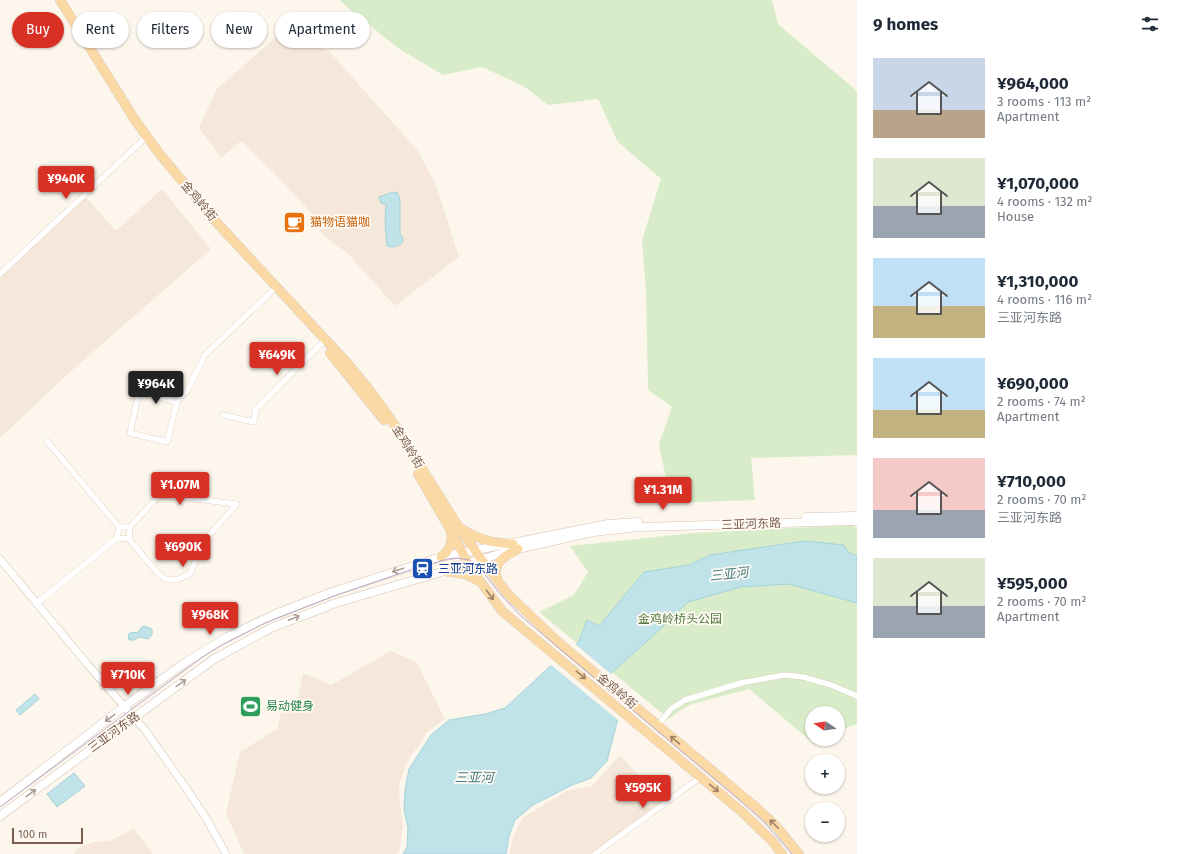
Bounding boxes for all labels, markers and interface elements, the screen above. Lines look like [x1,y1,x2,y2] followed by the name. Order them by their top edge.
[12,12,64,48] chip: Buy
[72,12,129,48] chip: Rent
[137,12,203,48] chip: Filters
[211,12,267,48] chip: New
[275,12,370,48] chip: Apartment
[1139,13,1161,35] icon: filters
[873,14,938,35] text: 9 homes
[997,73,1069,94] text: ¥964,000
[905,74,953,122] icon: home
[997,94,1091,109] text: 3 rooms · 113 m²
[997,109,1059,124] text: Apartment
[38,166,94,200] pin: ¥940K
[47,171,85,186] text: ¥940K
[997,173,1079,194] text: ¥1,070,000
[905,174,953,222] icon: home
[178,178,220,224] street label: 金鸡岭街
[997,194,1093,209] text: 4 rooms · 132 m²
[281,209,307,235] cafe icon: 猫物语猫咖
[997,209,1034,224] text: House
[310,215,370,229] place label: 猫物语猫咖
[997,271,1078,292] text: ¥1,310,000
[905,274,953,322] icon: home
[997,292,1092,307] text: 4 rooms · 116 m²
[997,310,1062,325] text: 三亚河东路
[249,342,305,376] pin: ¥649K
[259,347,295,362] text: ¥649K
[128,371,184,405] pin: ¥964K
[997,373,1069,394] text: ¥690,000
[905,374,953,422] icon: home
[137,376,175,391] text: ¥964K
[997,394,1086,409] text: 2 rooms · 74 m²
[997,409,1059,424] text: Apartment
[389,423,427,471] street label: 金鸡岭街
[997,471,1066,492] text: ¥710,000
[147,472,213,506] pin: ¥1.07M
[905,474,953,522] icon: home
[160,477,200,492] text: ¥1.07M
[630,477,696,511] pin: ¥1.31M
[643,482,683,497] text: ¥1.31M
[997,492,1087,507] text: 2 rooms · 70 m²
[997,510,1062,525] text: 三亚河东路
[721,516,781,532] street label: 三亚河东路
[155,534,211,568] pin: ¥690K
[164,539,202,554] text: ¥690K
[410,556,436,582] station icon: 三亚河东路
[438,562,498,576] place label: 三亚河东路
[709,564,752,583] water label: 三亚河
[392,567,404,575] one-way arrow
[997,573,1068,594] text: ¥595,000
[905,574,953,622] icon: home
[486,589,494,600] one-way arrow
[997,594,1087,609] text: 2 rooms · 70 m²
[182,602,238,636] pin: ¥968K
[191,607,229,622] text: ¥968K
[997,609,1059,624] text: Apartment
[638,612,722,626] park label: 金鸡岭桥头公园
[287,614,299,622] one-way arrow
[100,662,156,696] pin: ¥710K
[110,667,146,682] text: ¥710K
[594,670,640,712] street label: 金鸡岭街
[575,671,586,680] one-way arrow
[175,678,186,687] one-way arrow
[237,693,263,719] sports icon: 易动健身
[266,699,314,713] place label: 易动健身
[805,706,845,746] north arrow
[805,706,845,842] map controls
[86,709,142,755] street label: 三亚河东路
[105,713,116,722] one-way arrow
[670,735,680,744] one-way arrow
[805,754,845,794] button: +
[454,770,496,785] water label: 三亚河
[615,775,671,809] pin: ¥595K
[625,780,661,795] text: ¥595K
[708,783,719,792] one-way arrow
[26,789,37,797] one-way arrow
[805,802,845,842] button: −
[769,819,779,829] one-way arrow
[12,826,83,845] scale bar
[18,828,47,841] text: 100 m

